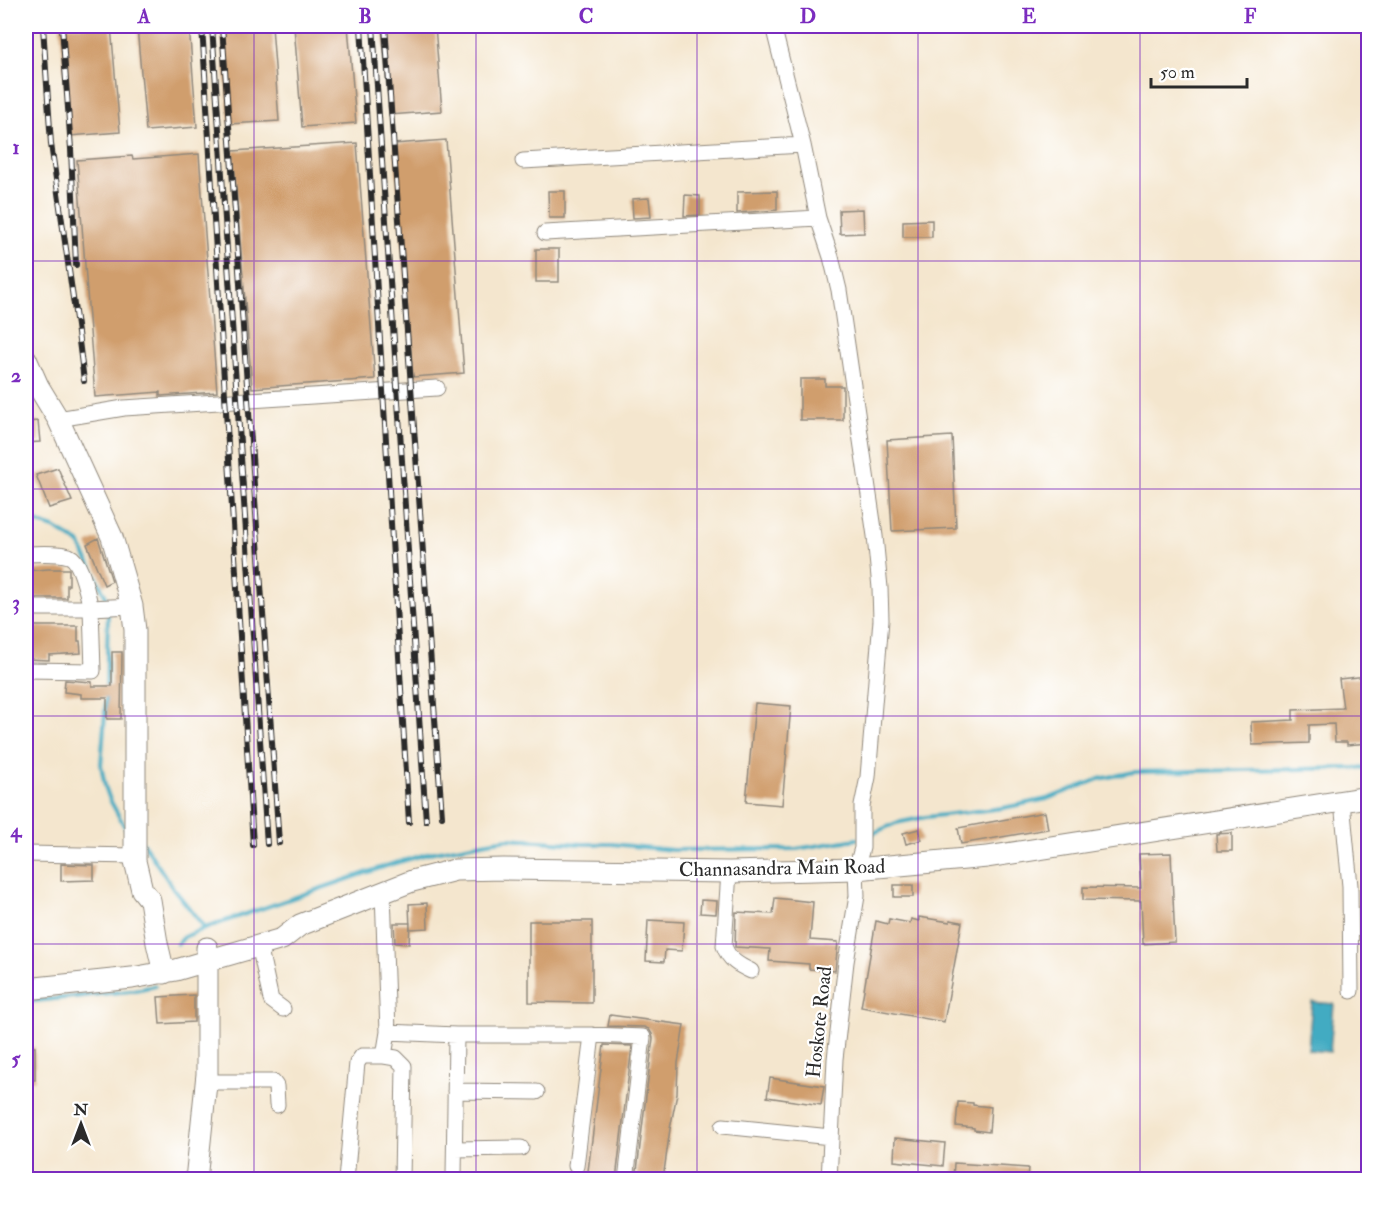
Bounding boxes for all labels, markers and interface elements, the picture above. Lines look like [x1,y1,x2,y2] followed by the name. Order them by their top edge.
[137,4,151,29] text: A
[358,4,372,29] text: B
[579,4,593,29] text: C
[800,4,816,29] text: D
[1022,4,1037,29] text: E
[1244,4,1257,29] text: F
[1151,51,1247,89] scale bar
[1160,61,1195,84] text: 50 m
[12,135,20,160] text: 1
[11,363,21,388] text: 2
[12,590,20,615] text: 3
[10,818,23,843] text: 4
[679,854,886,882] street label: Channasandra Main Road
[801,965,837,1079] street label: Hoskote Road
[12,1046,22,1071] text: 5
[51,1094,111,1154] north arrow
[73,1100,89,1120] text: N

